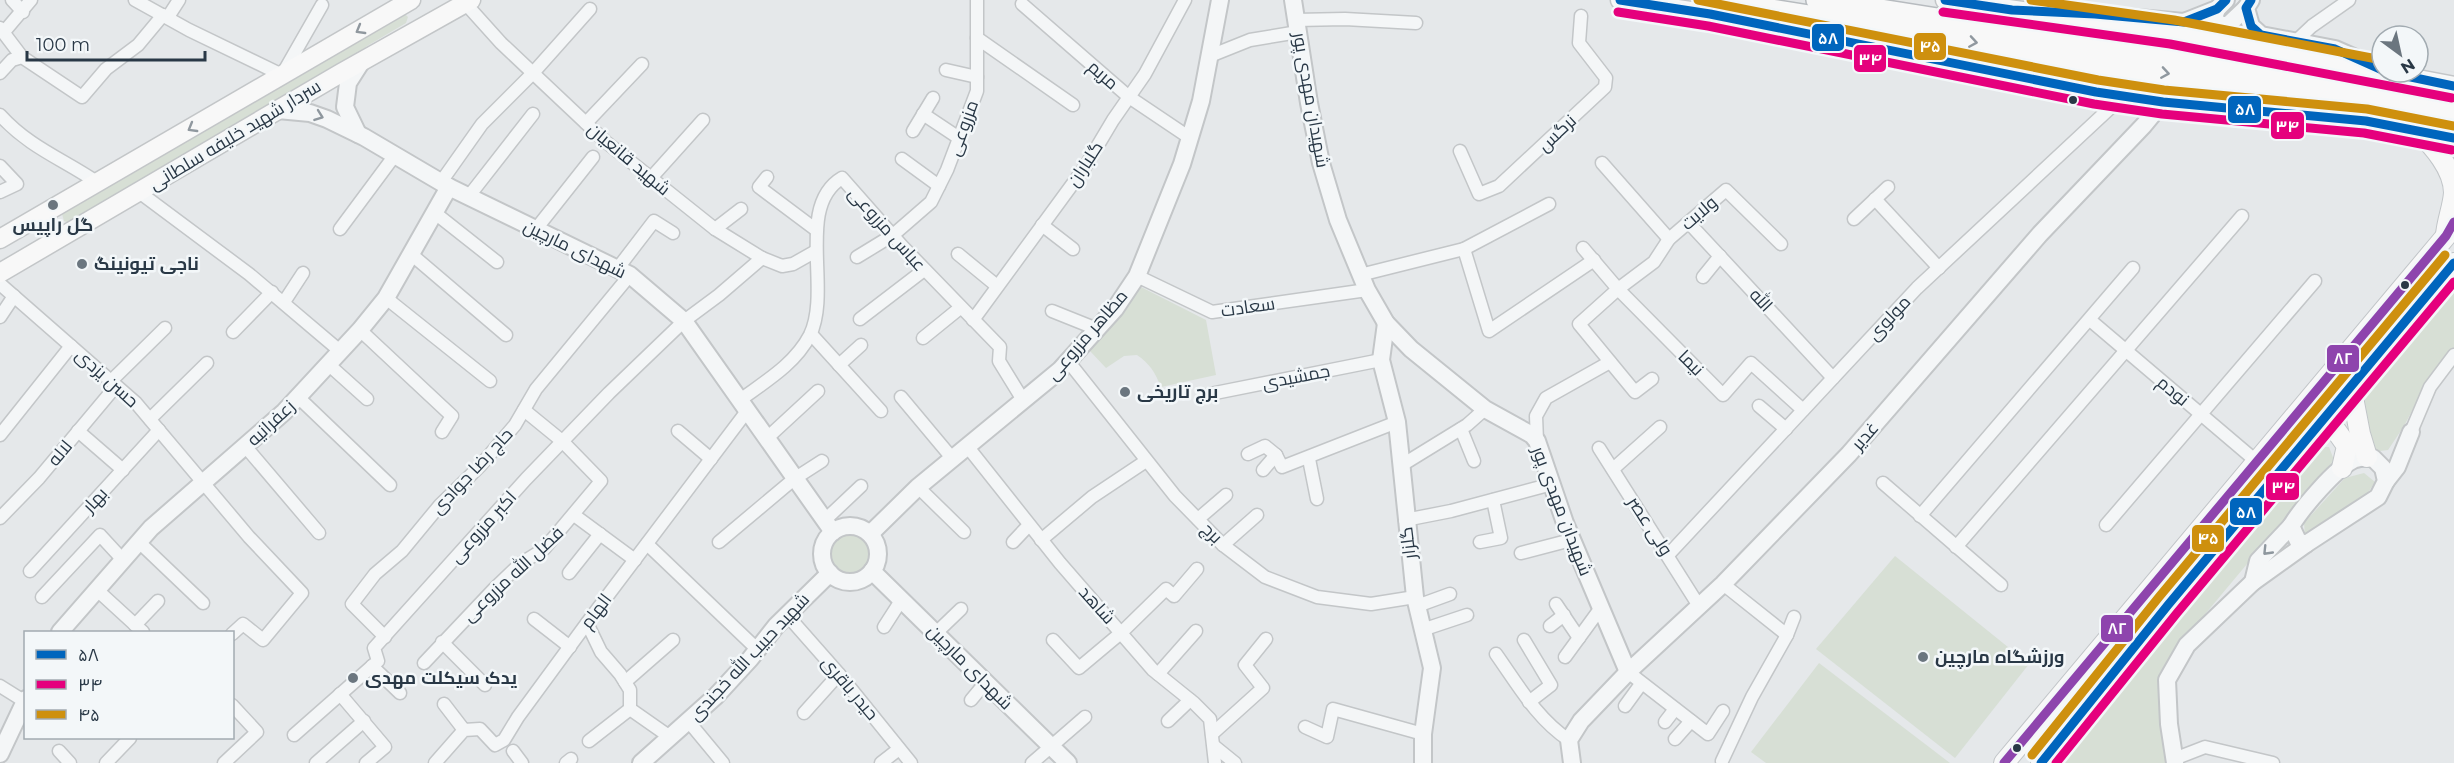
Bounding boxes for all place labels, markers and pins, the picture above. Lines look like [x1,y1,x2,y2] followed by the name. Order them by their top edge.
[2067,94,2079,106] unlabelled marker
[46,198,60,212] marker: گل راپیس
[13,214,93,237] place label: گل راپیس
[94,253,199,275] place label: ناجی‌ تیونینگ
[75,257,89,271] marker: ناجی‌ تیونینگ
[2399,279,2411,291] unlabelled marker
[1137,381,1218,404] place label: برج تاریخی
[1118,385,1132,399] marker: برج تاریخی
[1935,646,2065,669] place label: ورزشگاه مارچین
[1916,650,1930,664] marker: ورزشگاه مارچین
[365,667,518,689] place label: یدک سیکلت مهدی
[346,671,360,685] marker: یدک سیکلت مهدی
[2011,742,2023,754] unlabelled marker

